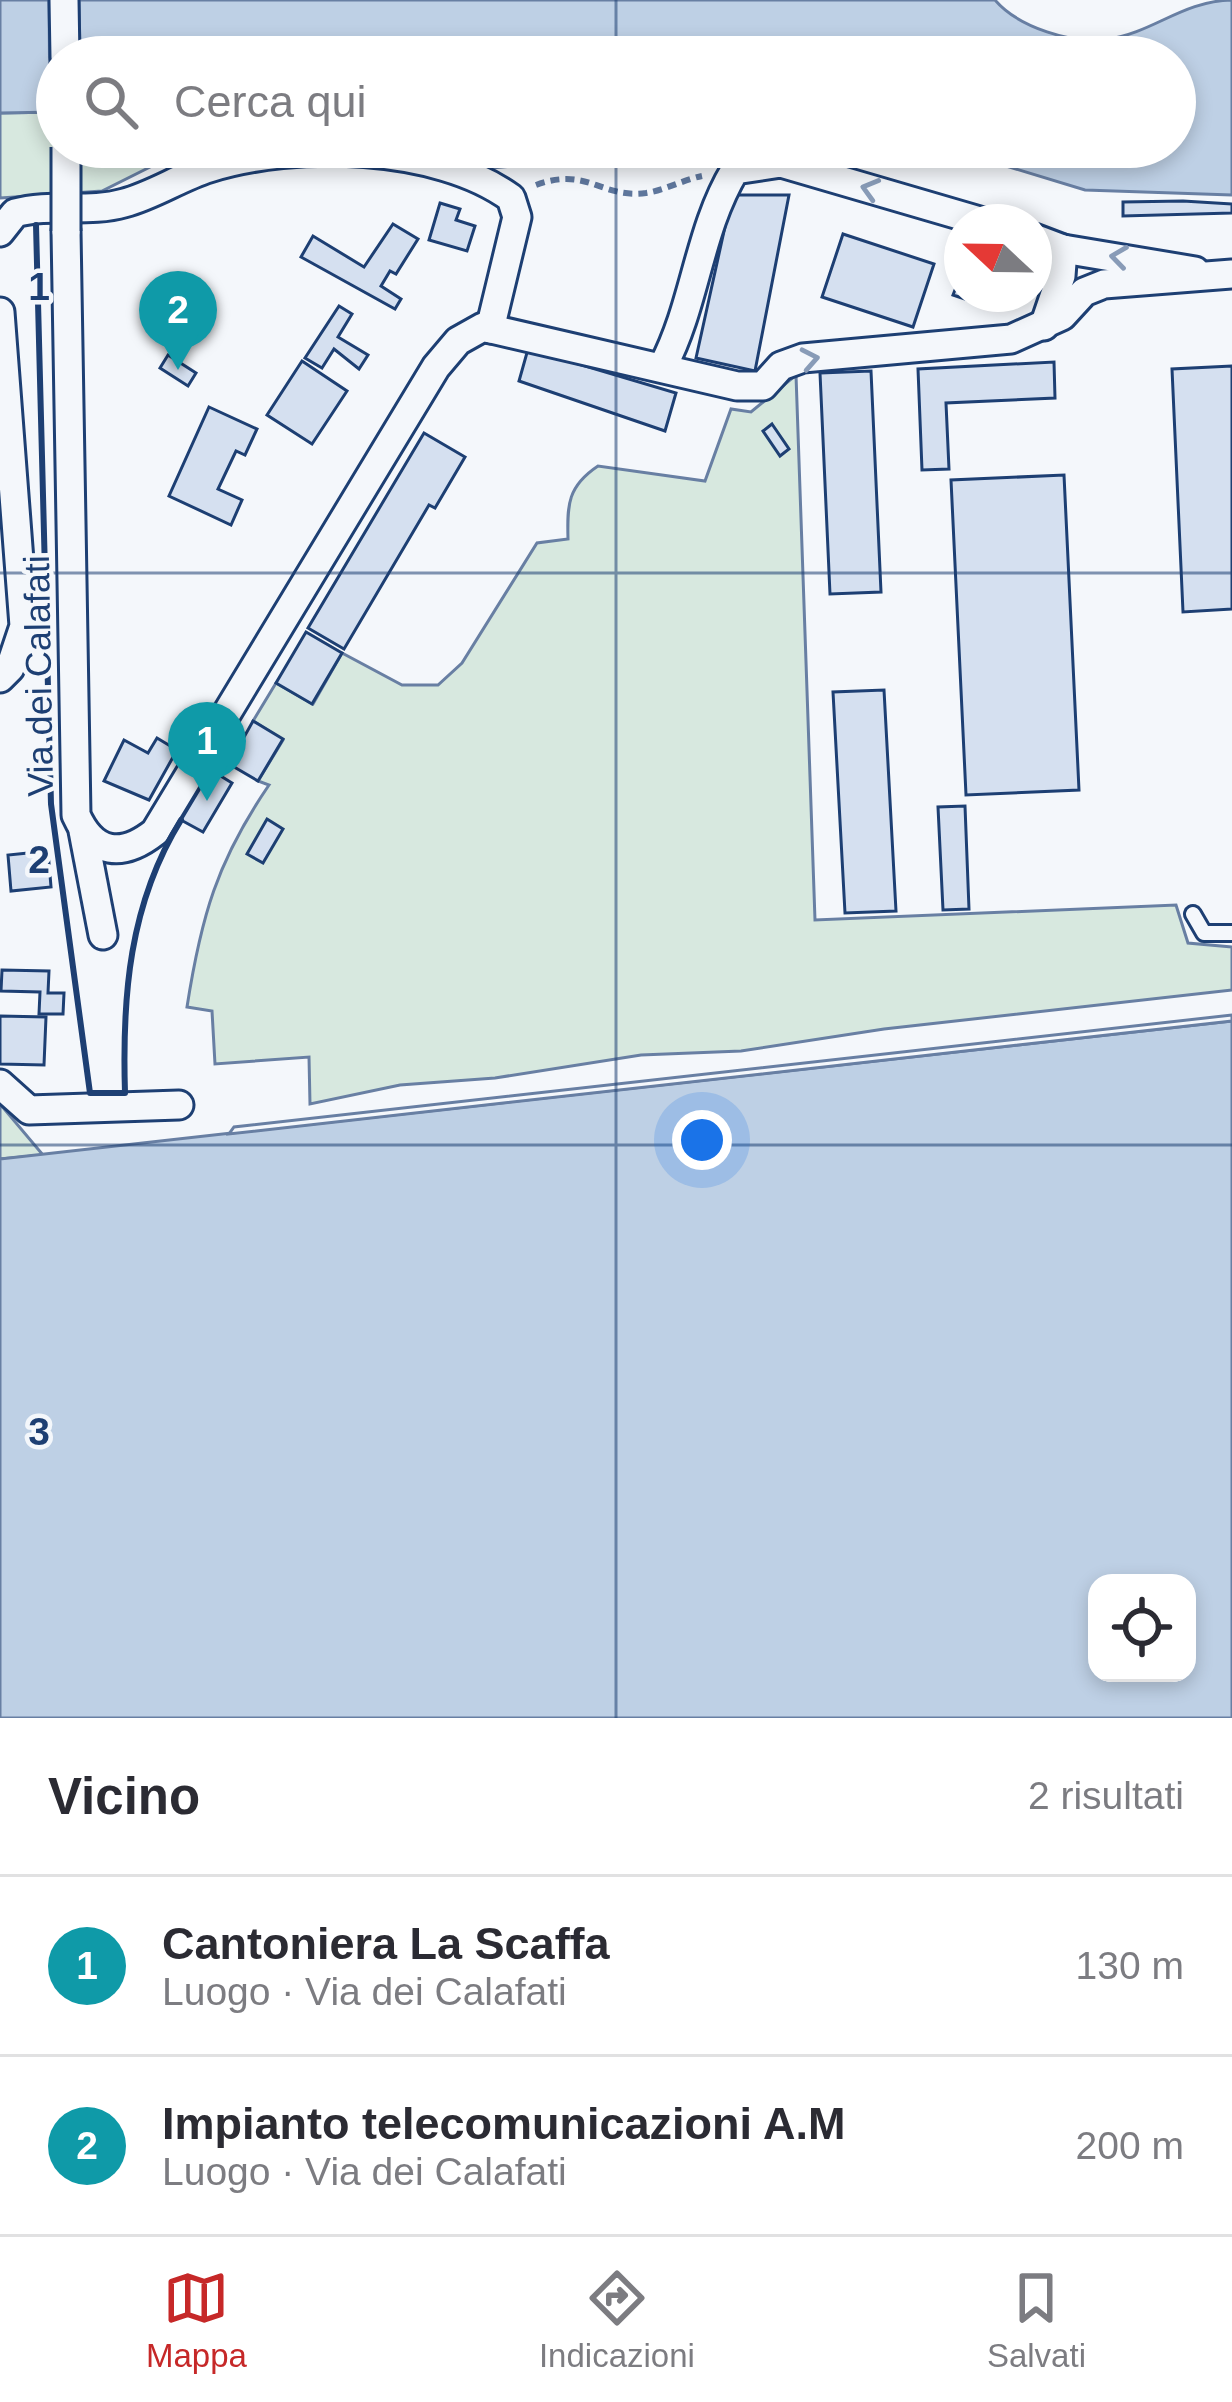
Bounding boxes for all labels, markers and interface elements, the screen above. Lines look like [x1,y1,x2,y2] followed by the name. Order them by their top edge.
[36,36,1196,168] search box
[78,69,144,135] icon: search
[174,76,367,127] text: Cerca qui
[860,179,881,204] one-way arrow
[944,204,1052,312] north arrow
[1109,245,1129,271] one-way arrow
[28,265,50,308] text: 1
[139,271,217,370] pin: 2
[799,347,819,373] one-way arrow
[16,555,61,797] street label: Via dei Calafati
[168,702,246,801] pin: 1
[28,838,50,881] text: 2
[672,1110,732,1170] your location
[28,1410,50,1453] text: 3
[1088,1574,1196,1682] map controls
[1088,1574,1196,1682] button: locate
[48,1768,200,1825] text: Vicino
[1028,1774,1184,1817] text: 2 risultati
[162,1918,610,1969] text: Cantoniera La Scaffa
[76,1944,98,1987] text: 1
[1076,1944,1184,1987] text: 130 m
[162,1970,567,2013] text: Luogo · Via dei Calafati
[162,2098,845,2149] text: Impianto telecomunicazioni A.M
[76,2124,98,2167] text: 2
[1076,2124,1184,2167] text: 200 m
[162,2150,567,2193] text: Luogo · Via dei Calafati
[146,2265,247,2375] tab: Mappa
[539,2265,695,2375] tab: Indicazioni
[987,2265,1086,2375] tab: Salvati

